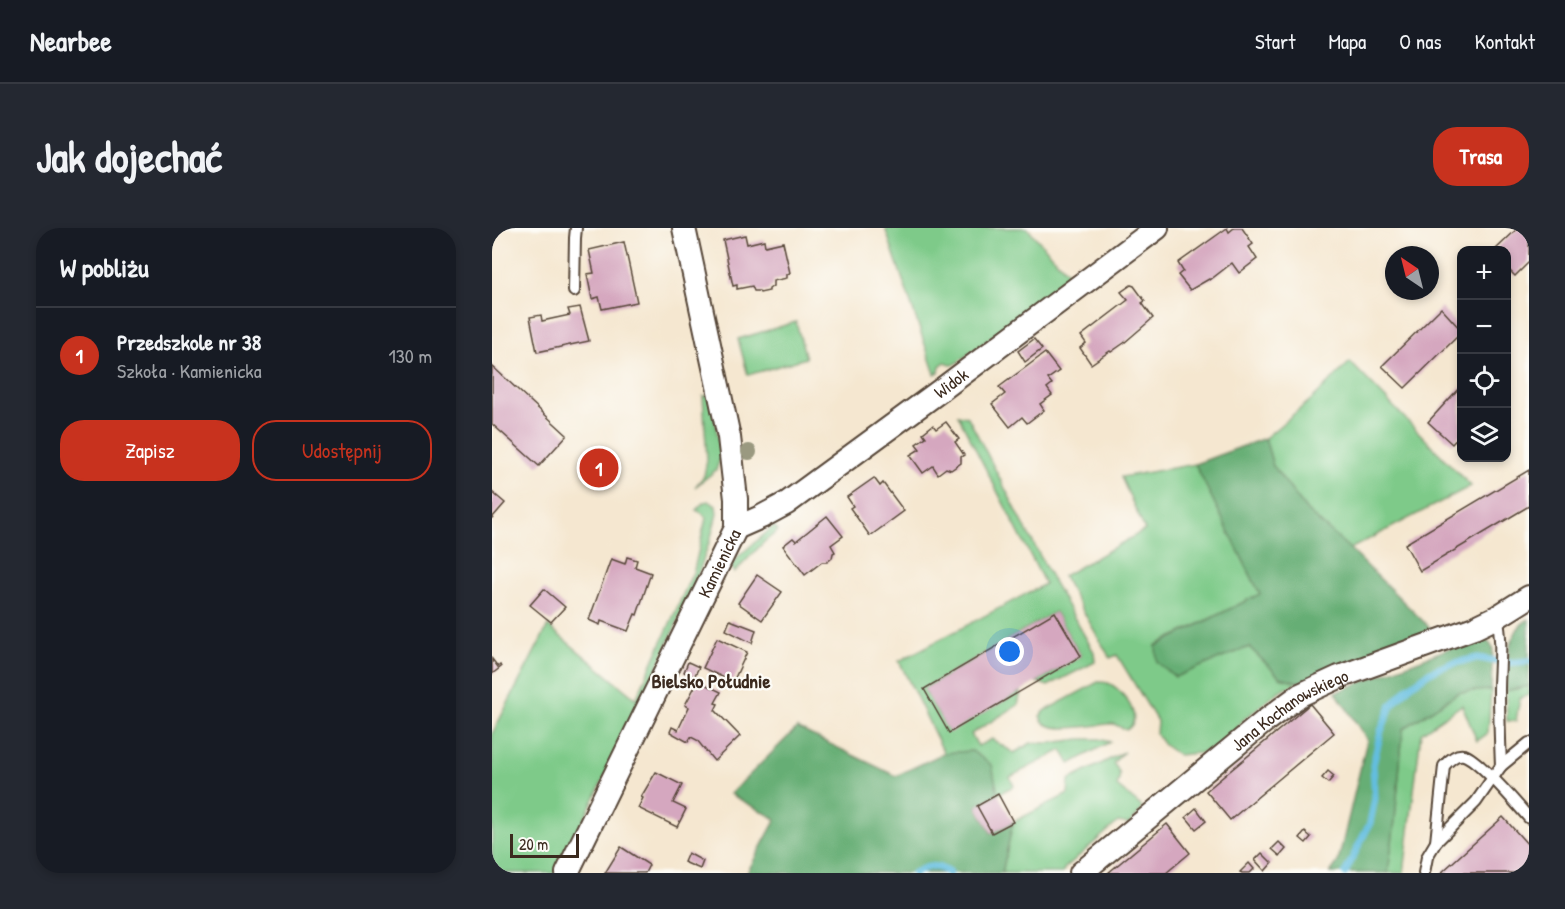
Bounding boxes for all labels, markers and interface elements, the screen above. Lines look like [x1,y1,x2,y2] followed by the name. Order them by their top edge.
[30,22,112,60] text: Nearbee
[1255,27,1295,56] text: Start
[1328,27,1366,56] text: Mapa
[1399,27,1442,56] text: O nas
[1475,27,1535,56] text: Kontakt
[1433,127,1529,186] button: Trasa
[36,128,222,185] text: Jak dojechać
[1385,246,1439,300] north arrow
[1457,246,1511,462] map controls
[1457,246,1511,300] button: +
[60,250,149,285] text: W pobliżu
[1457,300,1511,354] button: −
[117,327,261,357] text: Przedszkole nr 38
[76,342,83,369] text: 1
[389,342,432,369] text: 130 m
[1457,354,1511,408] button: locate
[117,357,262,384] text: Szkoła · Kamienicka
[929,361,973,404] street label: Widok
[1457,408,1511,462] button: layers
[60,420,240,481] button: Zapisz
[252,420,432,481] button: Udostępnij
[580,446,618,490] pin: 1
[691,525,746,602] street label: Kamienicka
[995,637,1024,666] your location
[1226,662,1352,757] street label: Jana Kochanowskiego
[651,667,771,694] district label: Bielsko Południe
[510,831,579,858] scale bar
[519,833,548,855] text: 20 m

